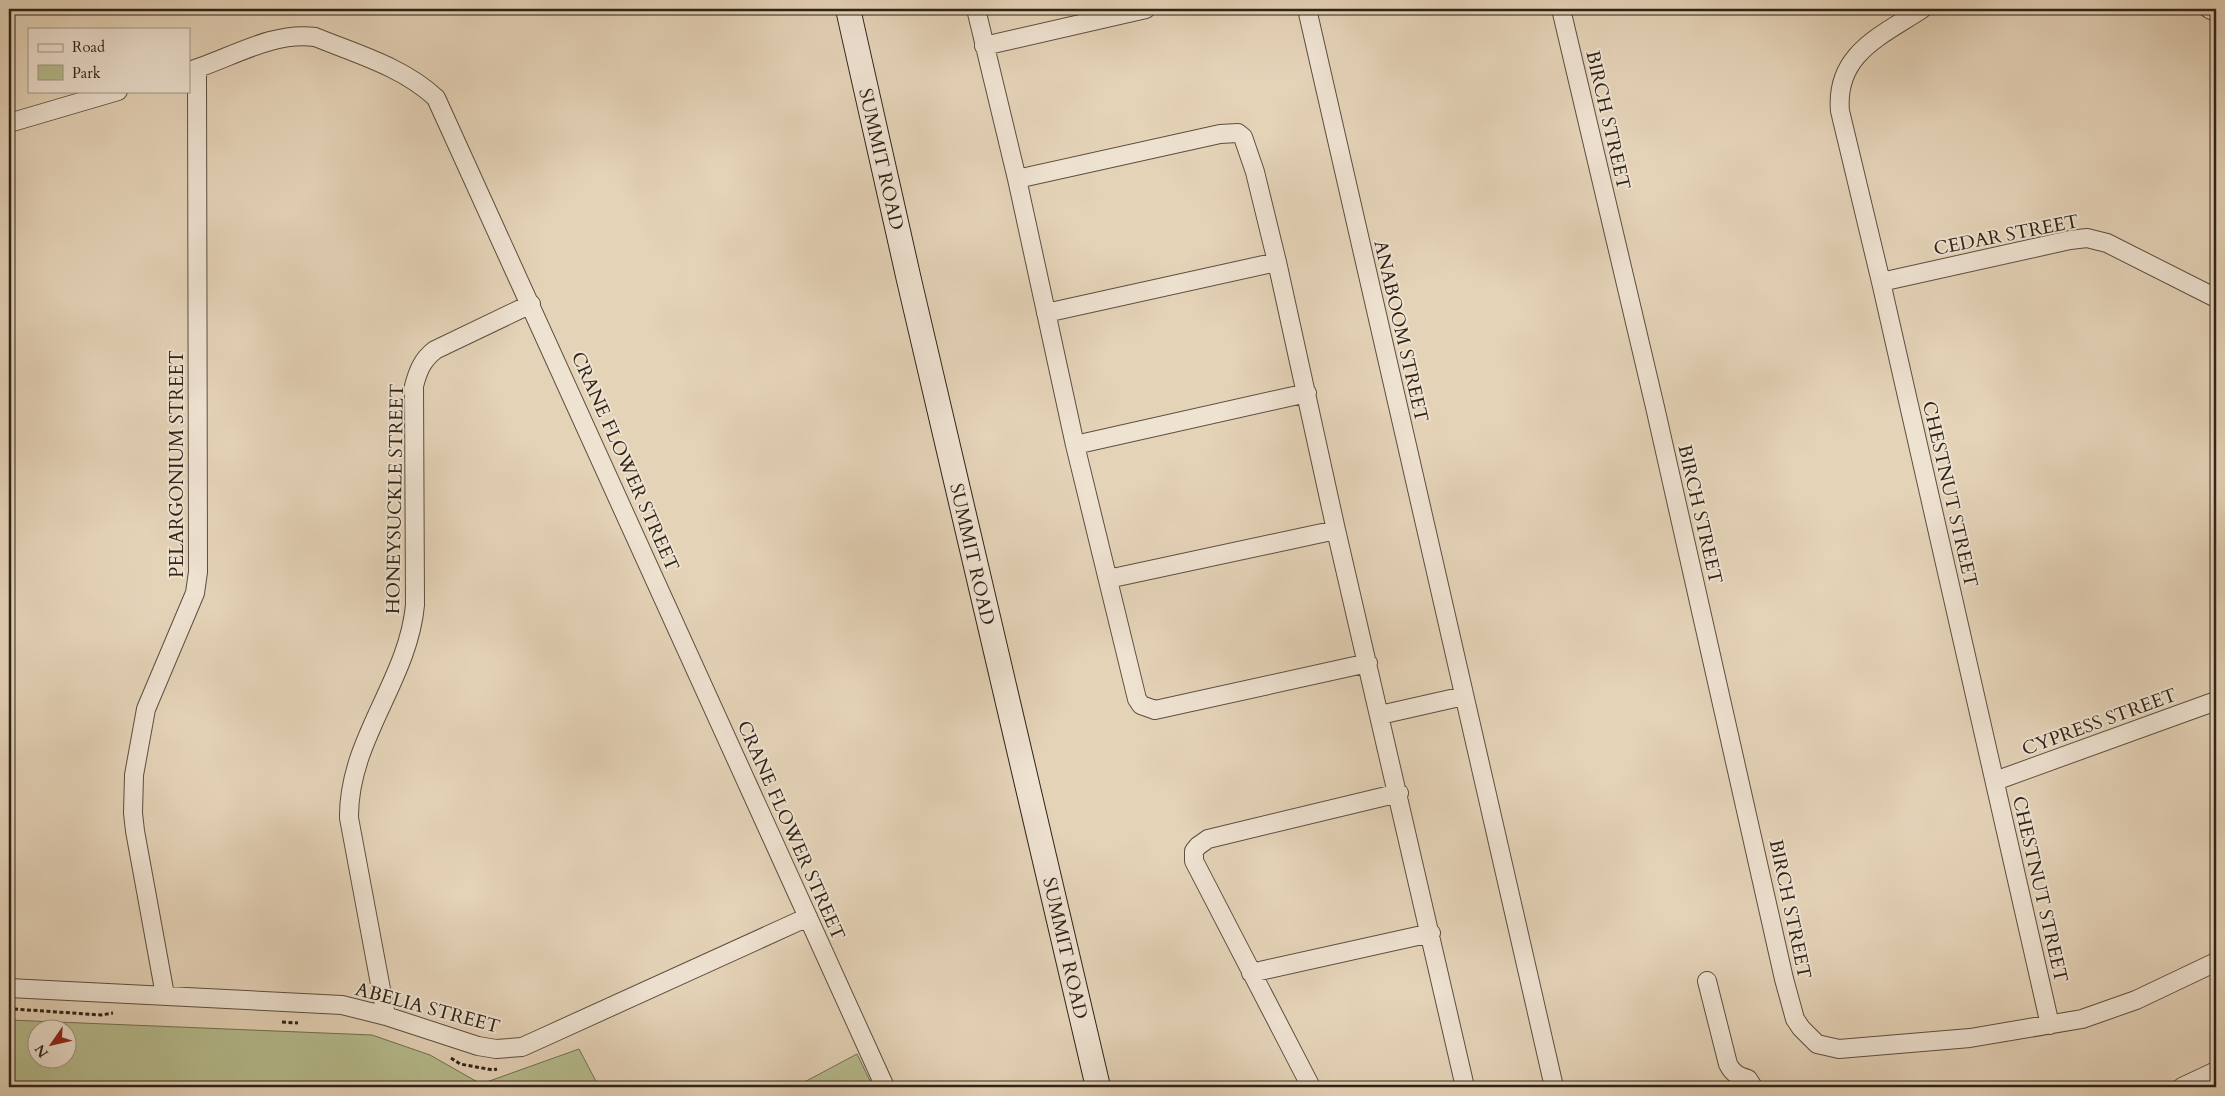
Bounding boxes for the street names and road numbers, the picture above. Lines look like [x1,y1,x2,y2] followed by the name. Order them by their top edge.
[1579,48,1637,192] street label: BIRCH STREET
[852,86,910,233] street label: SUMMIT ROAD
[1931,208,2081,262] street label: CEDAR STREET
[1367,238,1435,425] street label: ANABOOM STREET
[565,347,685,575] street label: CRANE FLOWER STREET
[164,350,190,578] street label: PELARGONIUM STREET
[380,384,410,614] street label: HONEYSUCKLE STREET
[1916,399,1984,590] street label: CHESTNUT STREET
[1671,442,1729,586] street label: BIRCH STREET
[943,481,1001,628] street label: SUMMIT ROAD
[2018,682,2180,762] street label: CYPRESS STREET
[731,716,851,944] street label: CRANE FLOWER STREET
[2006,794,2074,985] street label: CHESTNUT STREET
[1763,837,1818,981] street label: BIRCH STREET
[1036,875,1094,1022] street label: SUMMIT ROAD
[353,976,503,1040] street label: ABELIA STREET

